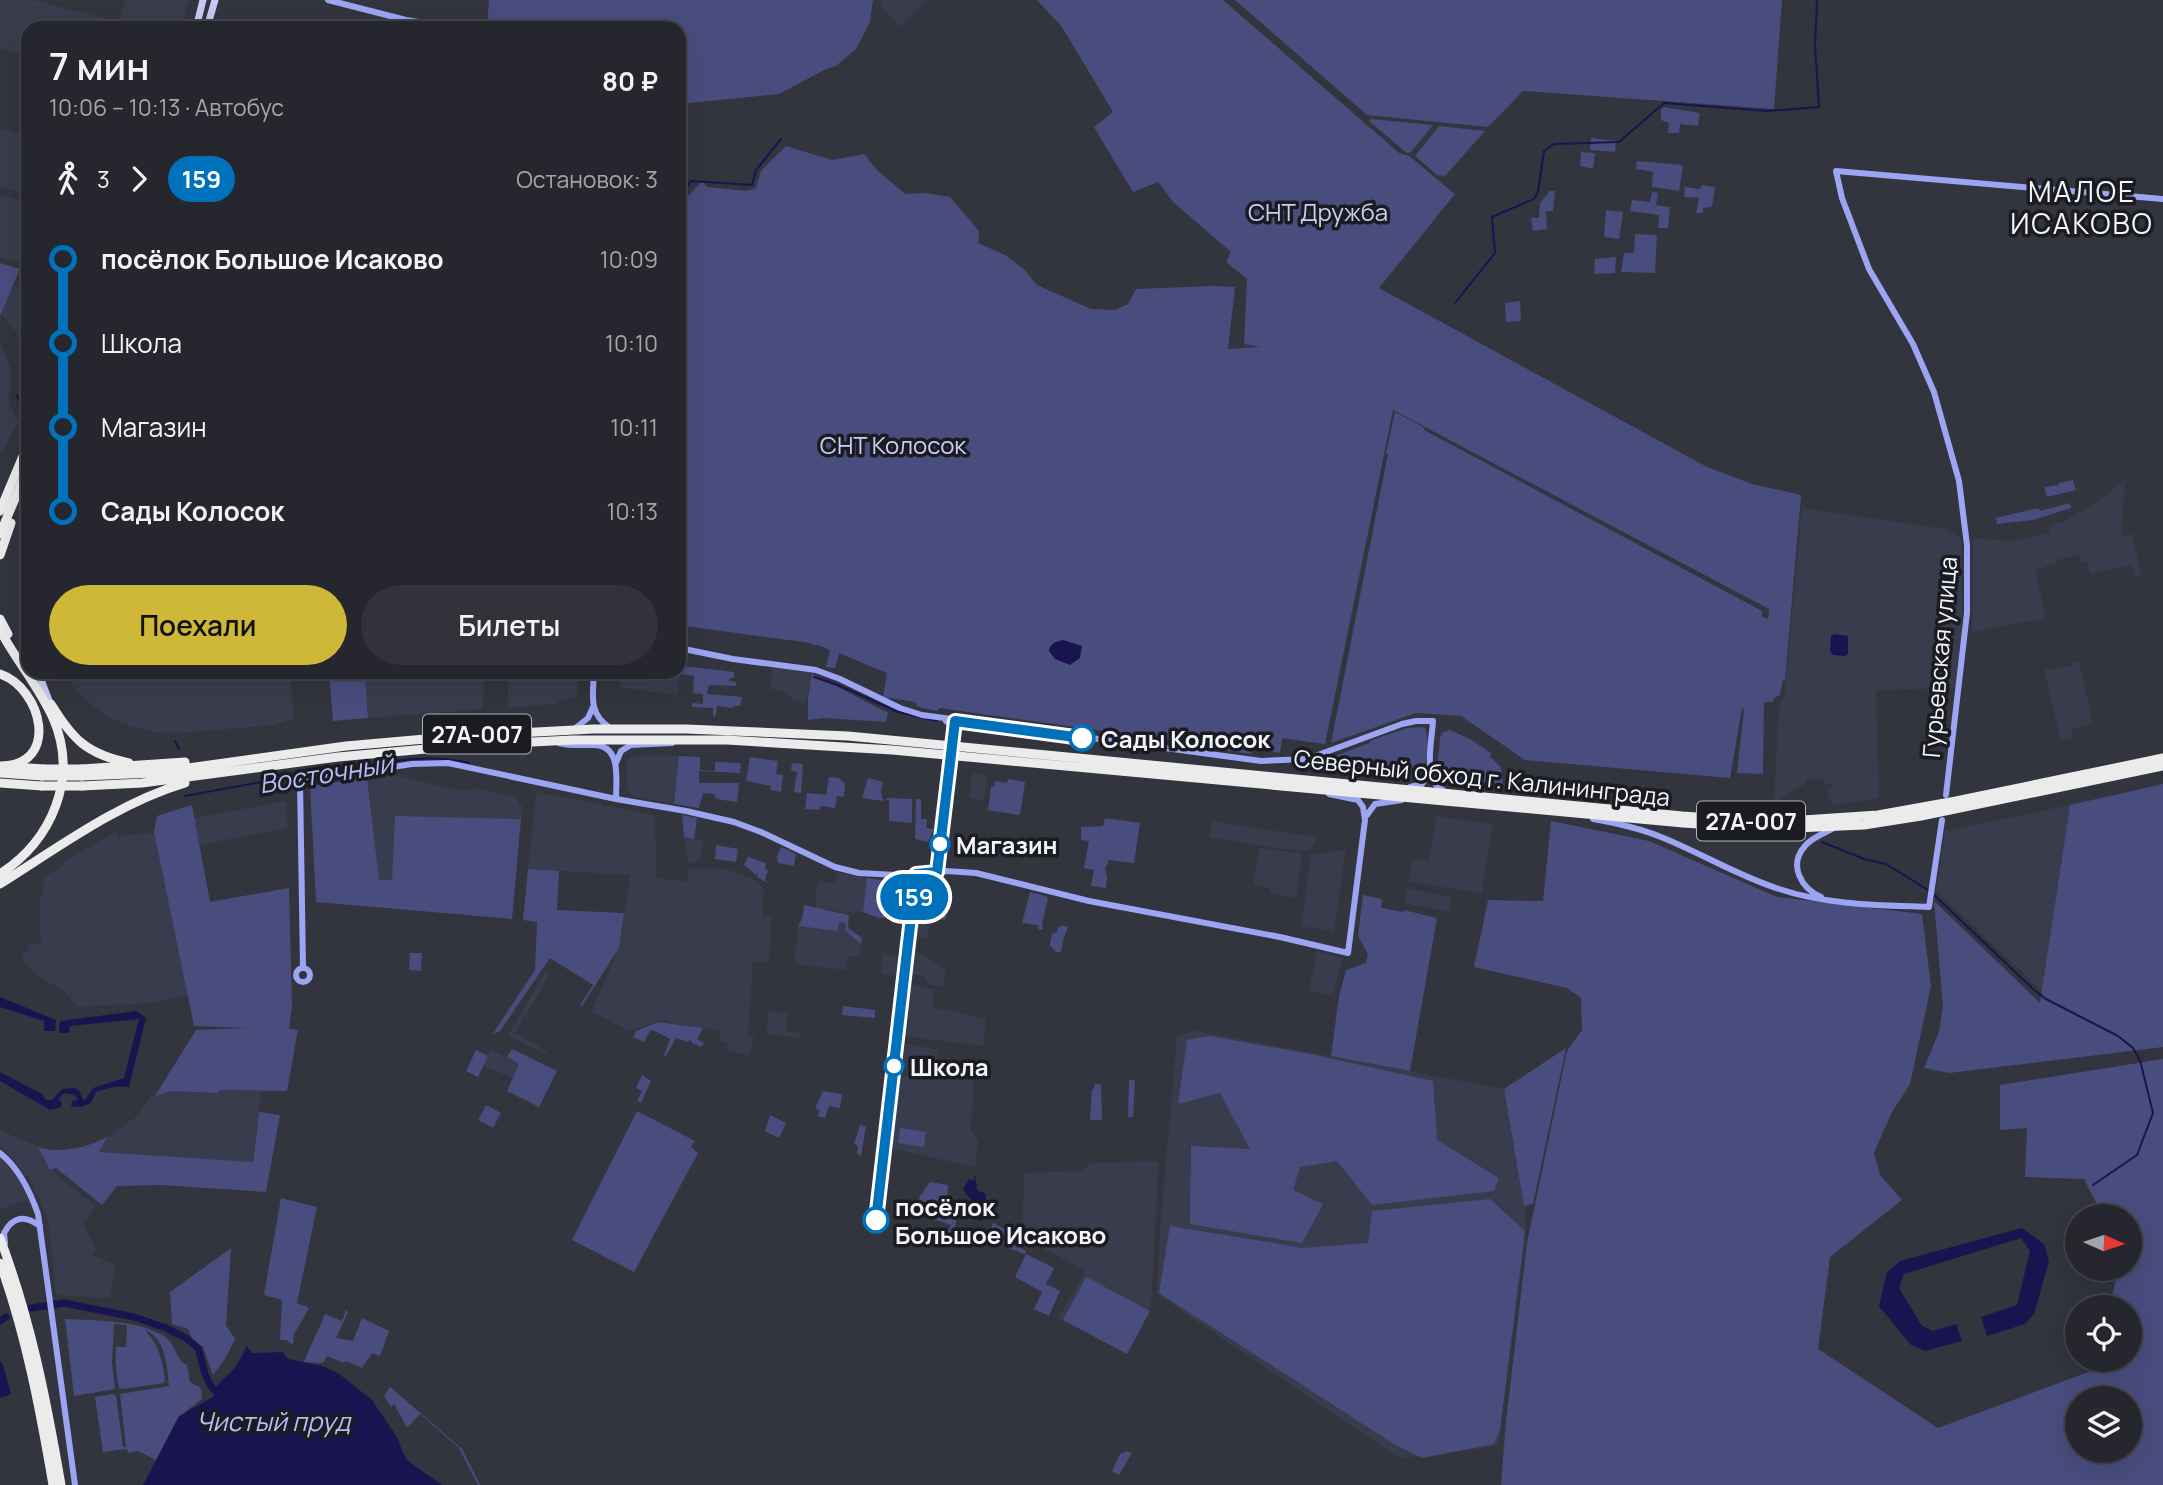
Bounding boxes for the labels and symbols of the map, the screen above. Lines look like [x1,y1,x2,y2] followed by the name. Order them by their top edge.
[2010,172,2154,242] district label: МАЛОЕ ИСАКОВО
[1248,195,1388,228] park label: СНТ Дружба
[820,428,967,461] park label: СНТ Колосок
[1914,555,1964,759] street label: Гурьевская улица
[423,714,531,754] road number: 27А-007
[1101,722,1271,755] place label: Сады Колосок
[1069,725,1095,751] marker: Сады Колосок
[1292,741,1672,813] street label: Северный обход г. Калининграда
[256,744,398,801] water label: Восточный
[1697,802,1805,841] road number: 27А-007
[956,828,1057,861] place label: Магазин
[930,834,950,854] marker: Магазин
[874,874,954,920] line badge: 159
[910,1050,989,1083] place label: Школа
[884,1056,904,1076] marker: Школа
[895,1190,1106,1251] place label: посёлок Большое Исаково
[2065,1204,2142,1281] north arrow
[863,1207,889,1233] marker: посёлок Большое Исаково
[196,1403,352,1439] water label: Чистый пруд

